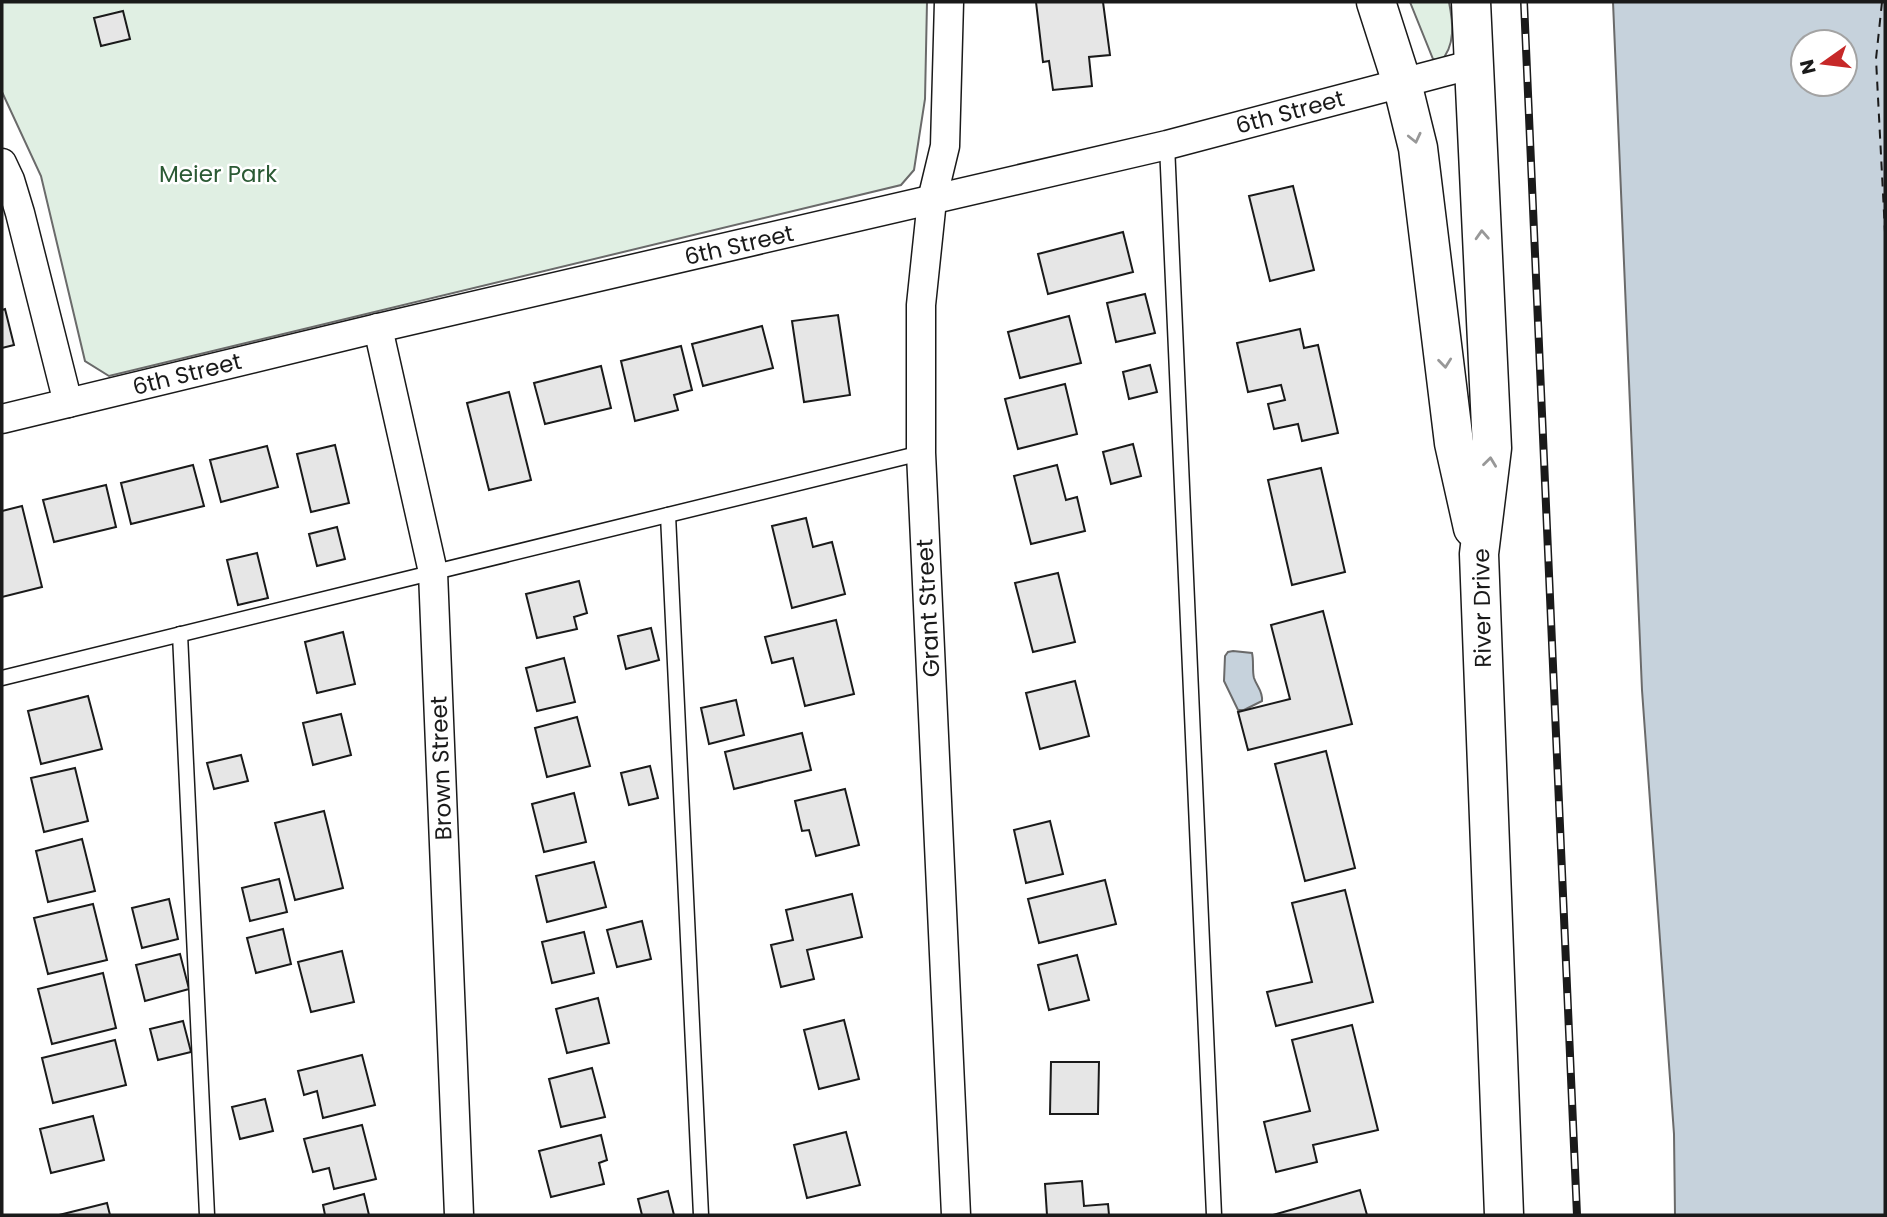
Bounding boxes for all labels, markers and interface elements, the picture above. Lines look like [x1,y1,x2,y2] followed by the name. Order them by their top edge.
[1789,28,1859,98] north arrow
[1793,57,1823,77] text: N
[1232,82,1348,142] street label: 6th Street
[1407,132,1422,144] one-way arrow
[159,158,277,190] park label: Meier Park
[681,217,797,273] street label: 6th Street
[1474,229,1489,240] one-way arrow
[129,345,245,403] street label: 6th Street
[1437,357,1452,369] one-way arrow
[1483,456,1498,468] one-way arrow
[908,538,948,678] street label: Grant Street
[1465,548,1499,668] street label: River Drive
[422,695,460,841] street label: Brown Street

